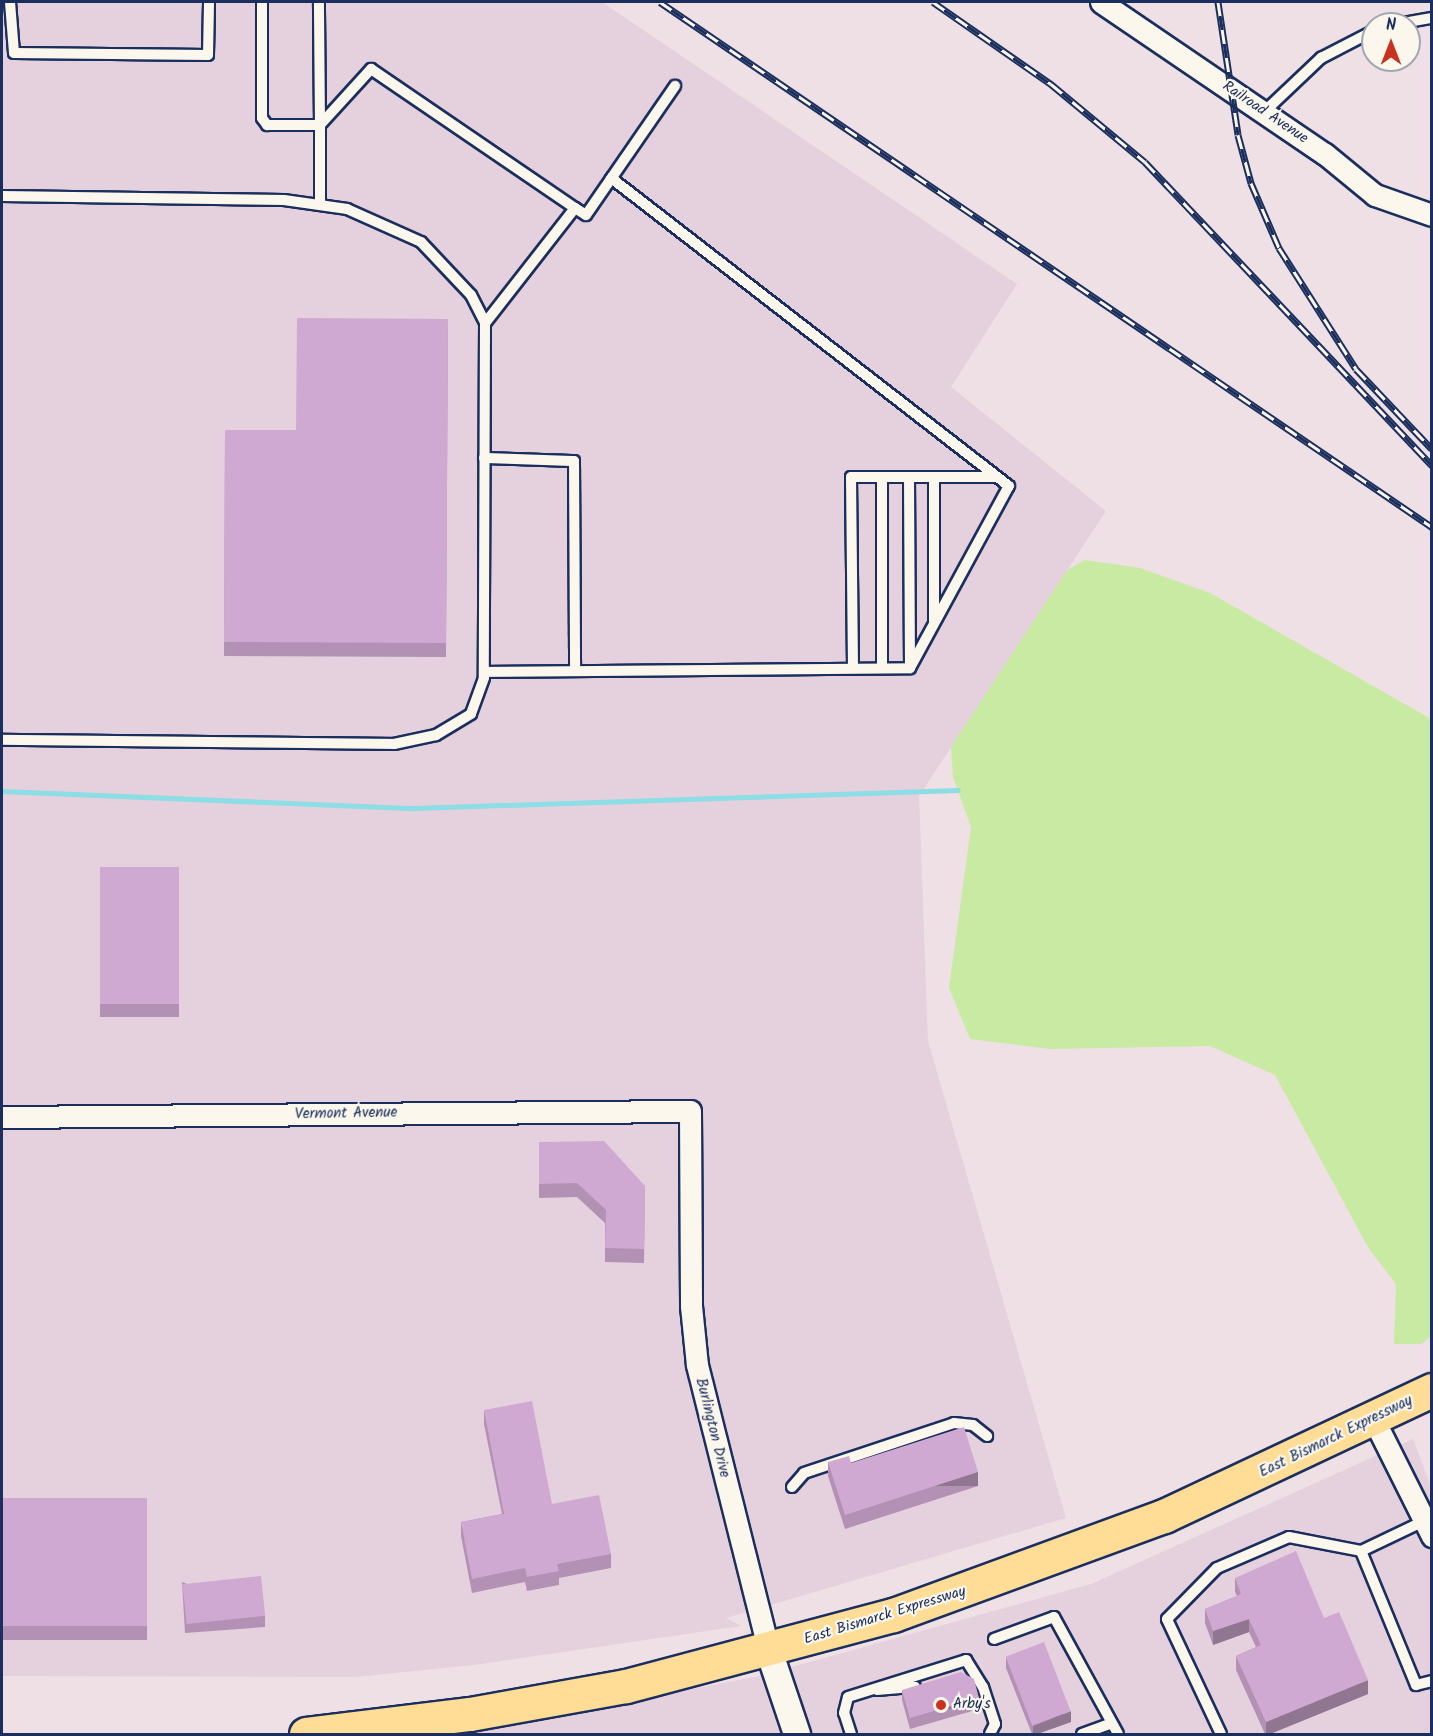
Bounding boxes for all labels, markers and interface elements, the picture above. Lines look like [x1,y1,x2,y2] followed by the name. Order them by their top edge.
[1361,12,1421,72] north arrow
[1386,13,1396,38] text: N
[1219,78,1311,148] street label: Railroad Avenue
[295,1104,397,1124] street label: Vermont Avenue
[691,1376,733,1480] street label: Burlington Drive
[1256,1392,1416,1482] street label: East Bismarck Expressway
[802,1583,968,1649] street label: East Bismarck Expressway
[953,1696,991,1714] place label: Arby's
[934,1698,948,1712] marker: Arby's

